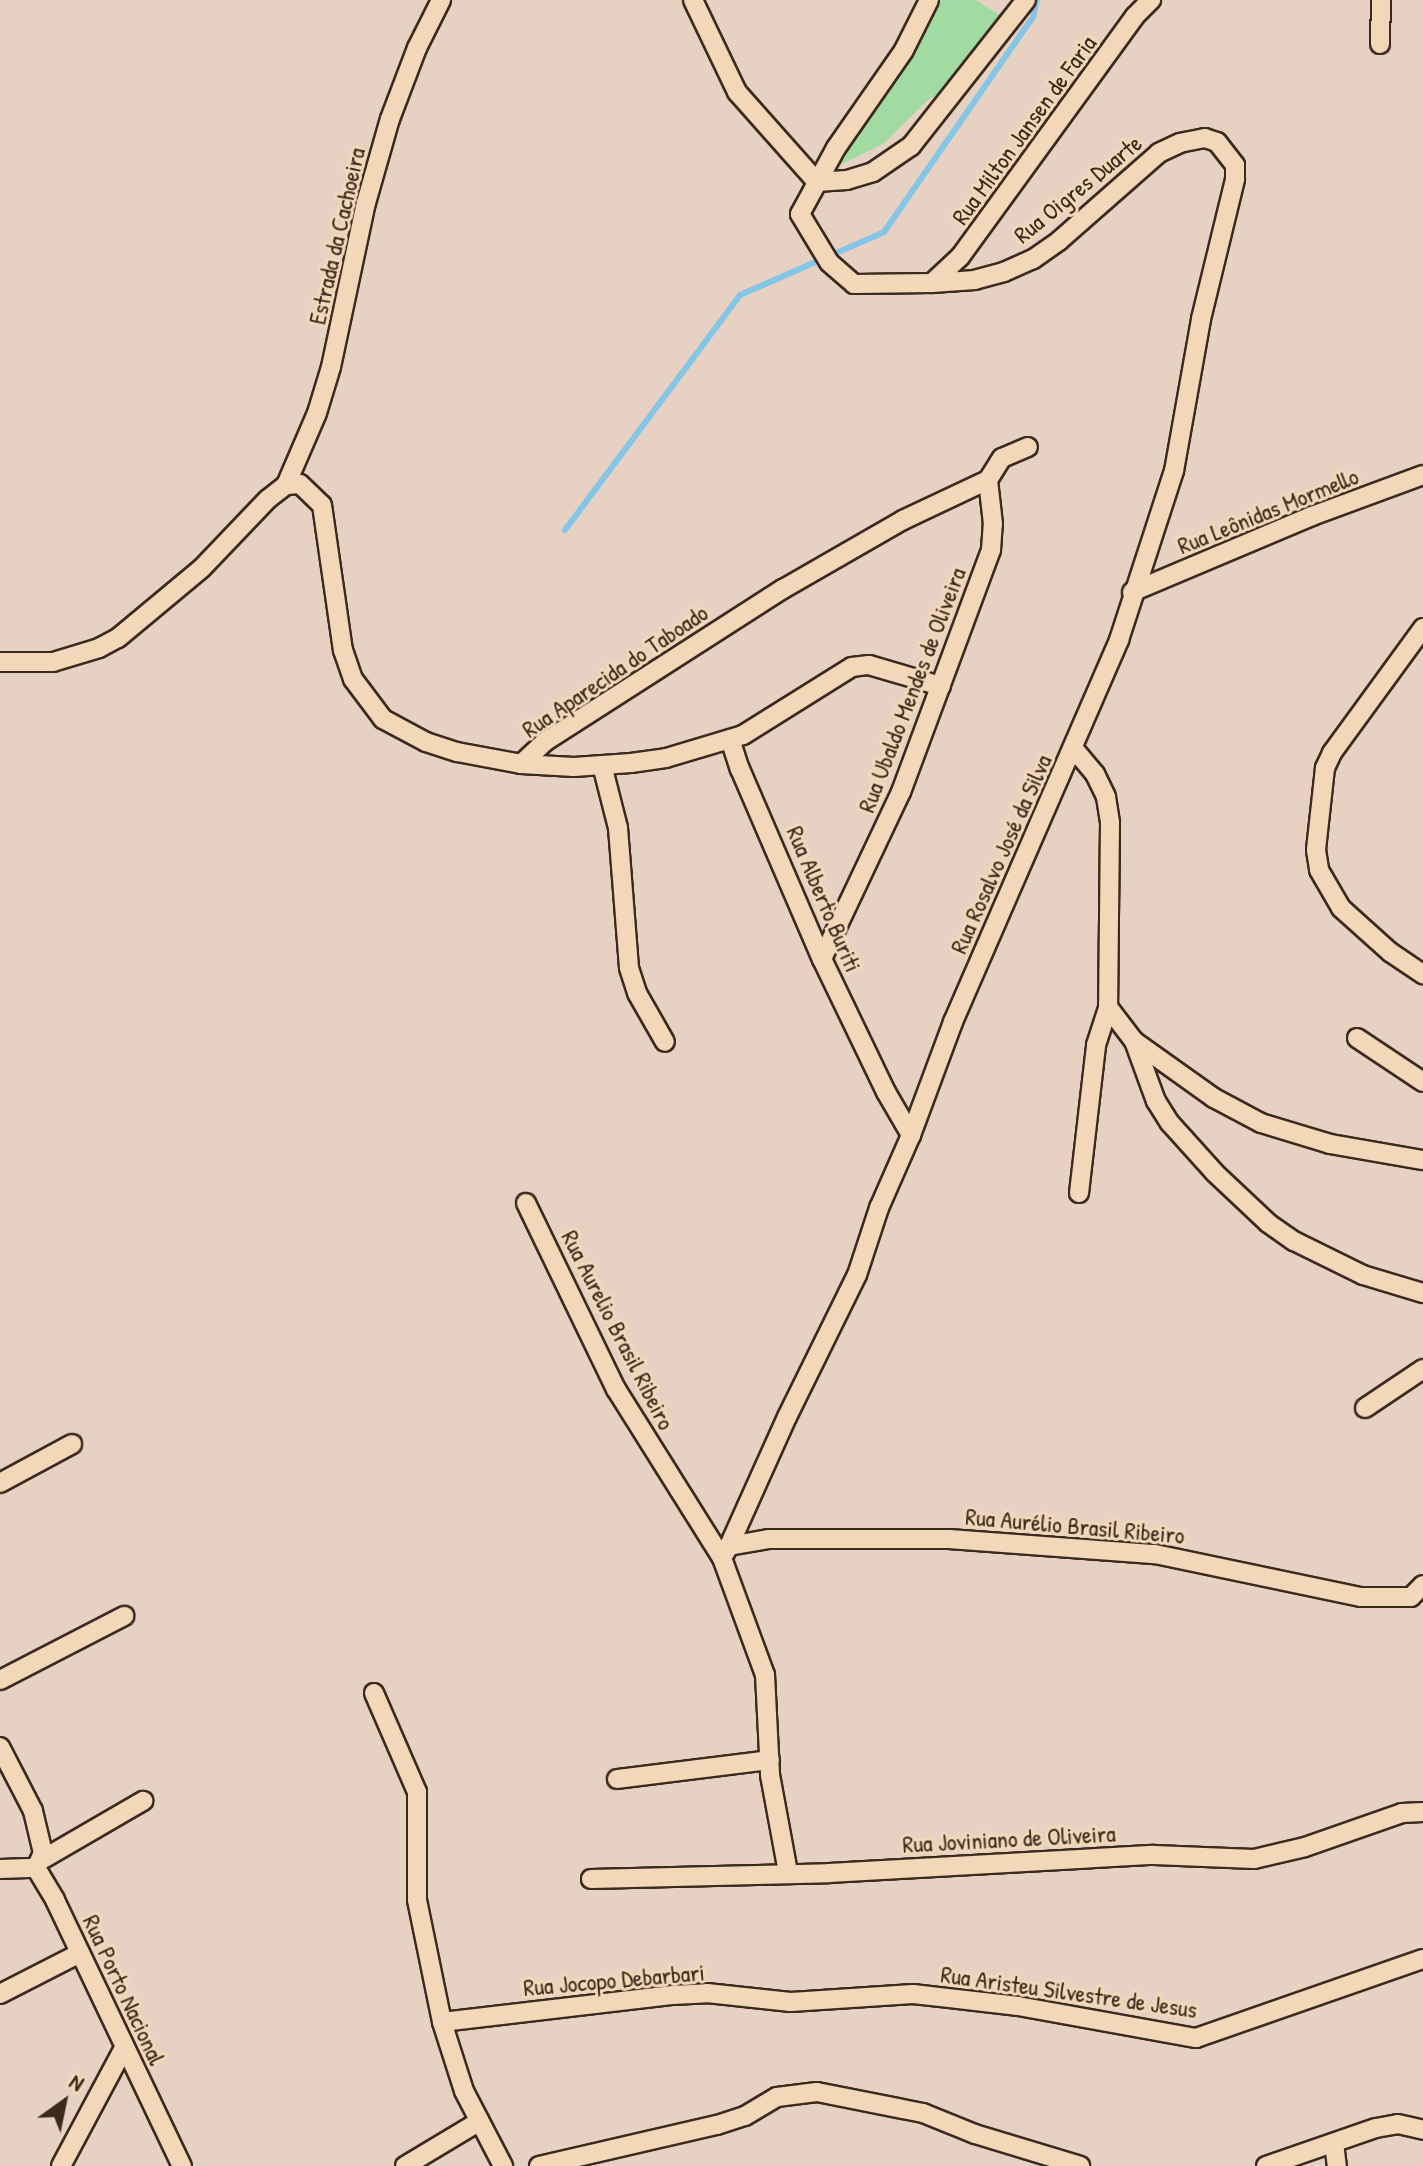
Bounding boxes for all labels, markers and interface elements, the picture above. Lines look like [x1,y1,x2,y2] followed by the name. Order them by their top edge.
[946,30,1102,230] street label: Rua Milton Jansen de Faria
[1008,129,1148,249] street label: Rua Oigres Duarte
[303,145,371,327] street label: Estrada da Cachoeira
[1173,462,1363,560] street label: Rua Leônidas Mormello
[852,564,972,816] street label: Rua Ubaldo Mendes de Oliveira
[517,598,713,744] street label: Rua Aparecida do Taboado
[944,750,1058,958] street label: Rua Rosalvo José da Silva
[780,822,868,976] street label: Rua Alberto Buriti
[555,1226,681,1434] street label: Rua Aurelio Brasil Ribeiro
[964,1502,1186,1550] street label: Rua Aurélio Brasil Ribeiro
[902,1819,1116,1859] street label: Rua Joviniano de Oliveira
[77,1910,171,2070] street label: Rua Porto Nacional
[522,1958,706,2002] street label: Rua Jocopo Debarbari
[939,1960,1199,2024] street label: Rua Aristeu Silvestre de Jesus
[24,2062,104,2142] north arrow
[64,2066,90,2098] text: N

